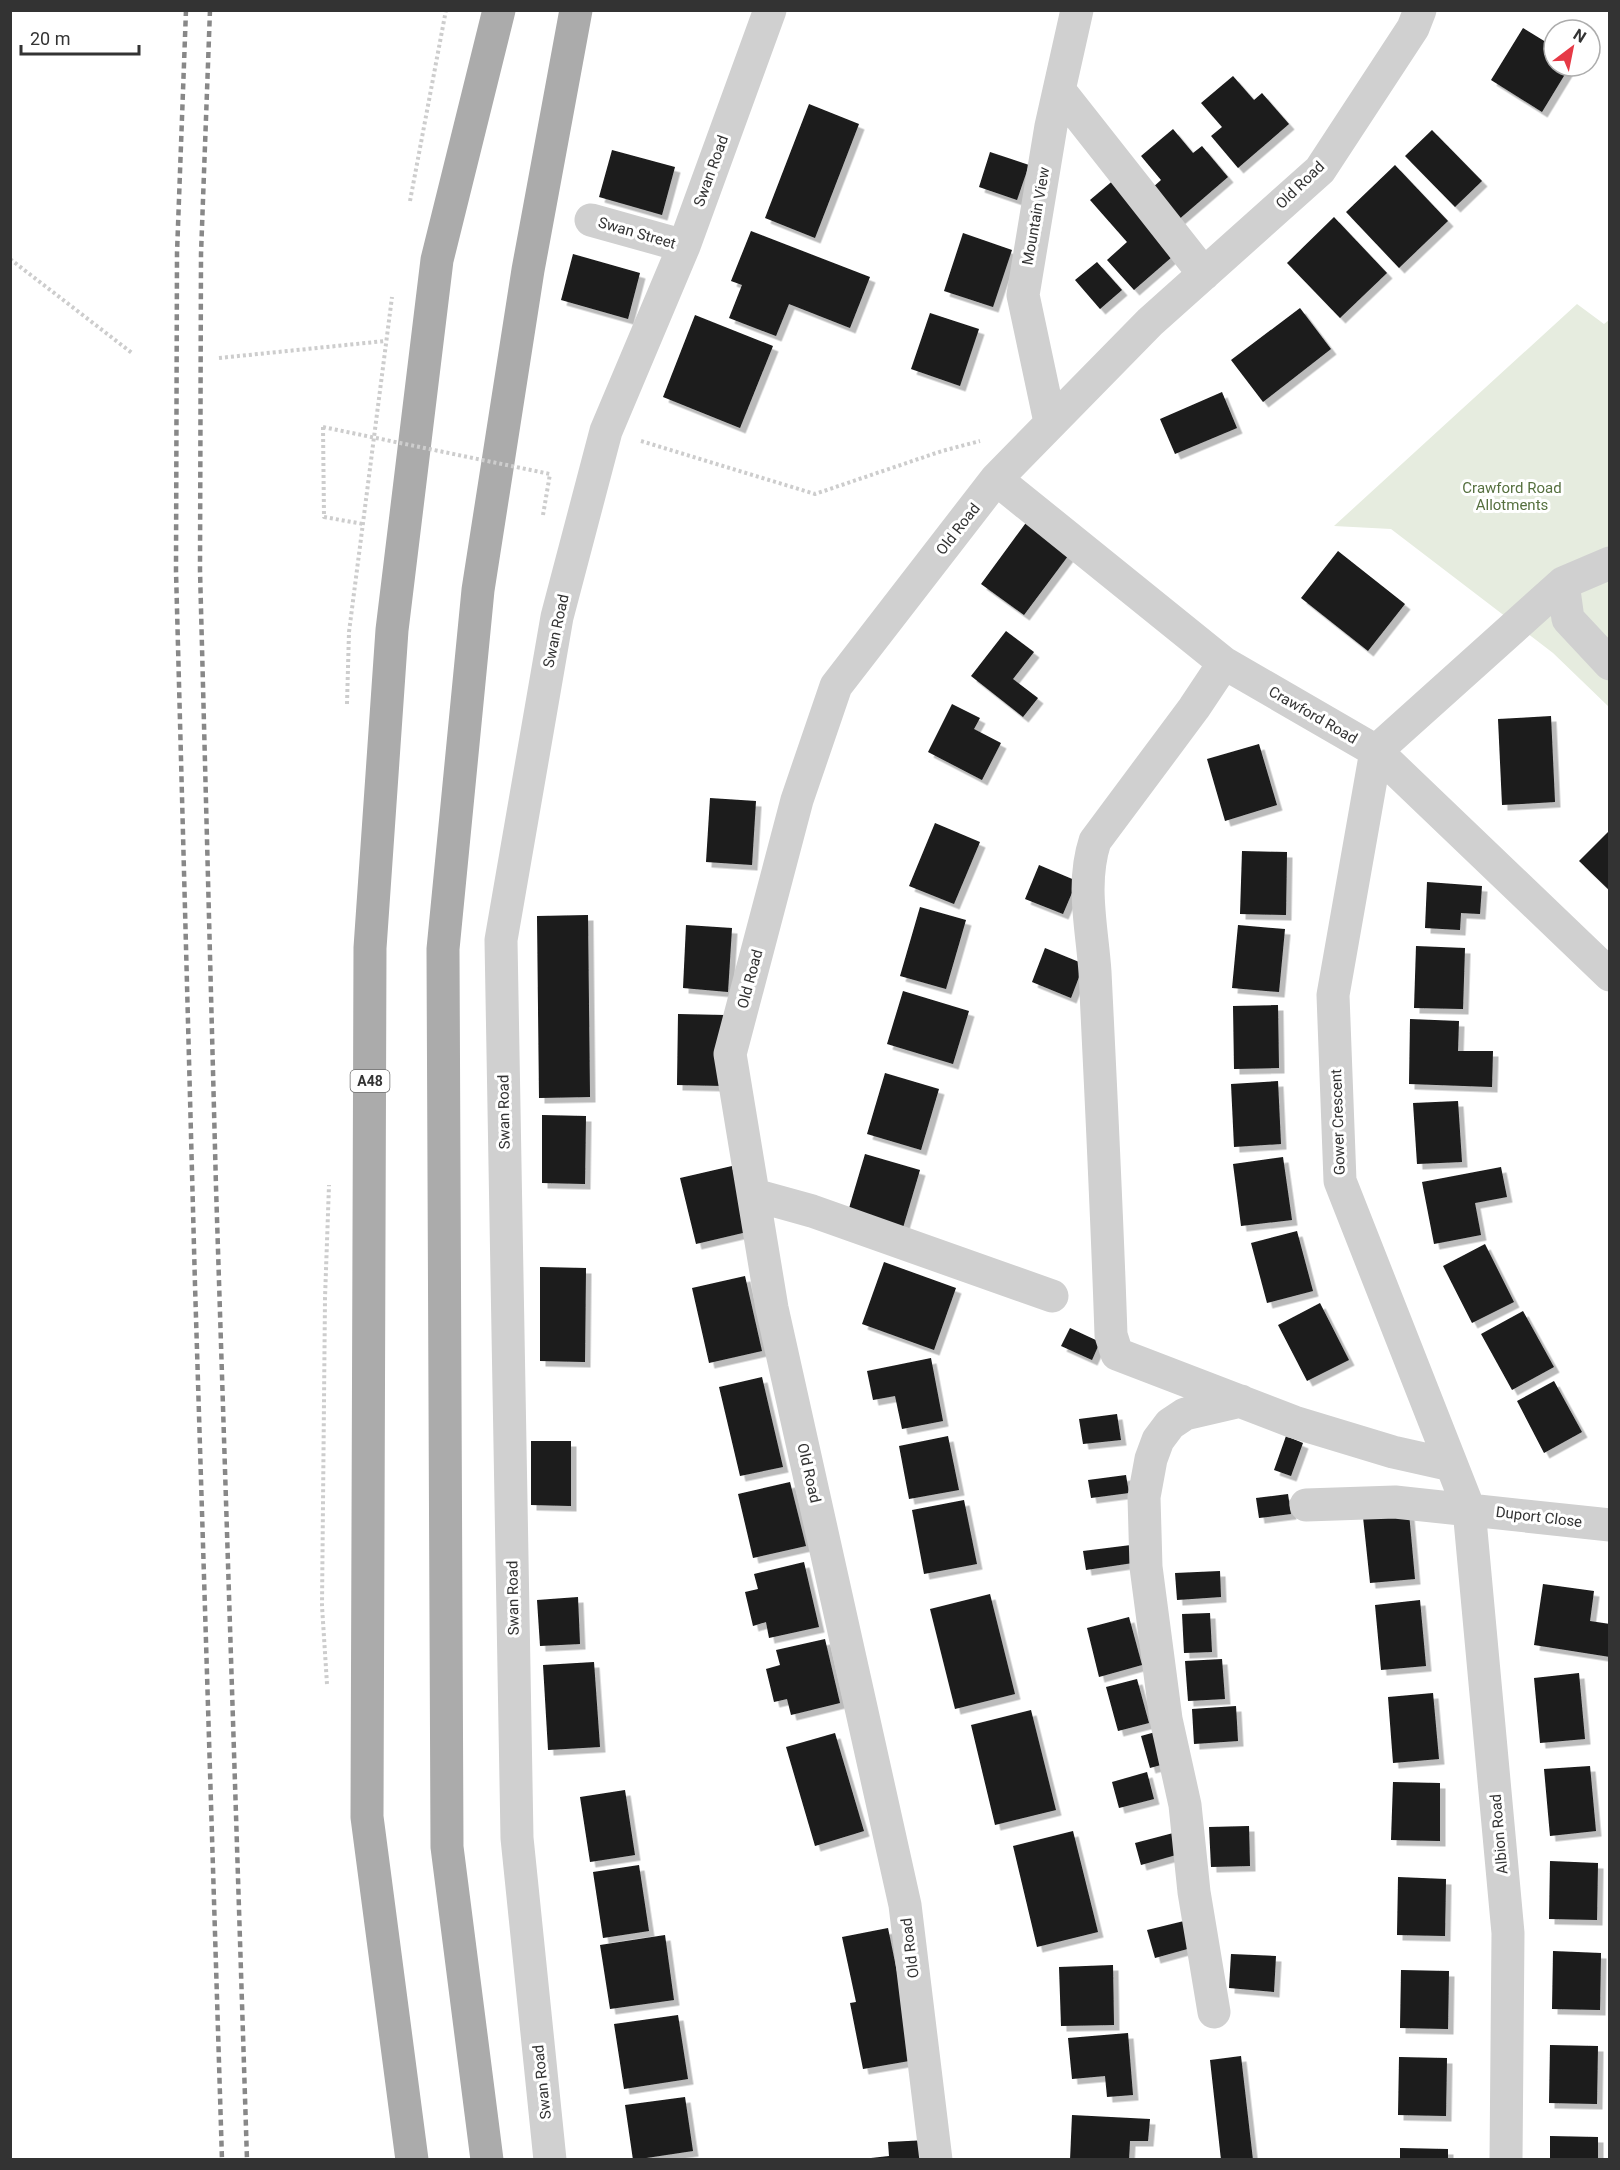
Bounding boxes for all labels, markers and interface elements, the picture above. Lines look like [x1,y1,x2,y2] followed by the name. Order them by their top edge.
[21,18,140,56] scale bar
[1542,18,1602,78] north arrow
[1570,25,1590,47] text: N
[30,28,70,49] text: 20 m
[690,133,732,209] street label: Swan Road
[1272,157,1328,213] street label: Old Road
[1019,166,1053,266] street label: Mountain View
[596,213,678,253] street label: Swan Street
[1462,479,1562,514] park label: Crawford Road Allotments
[932,500,984,558] street label: Old Road
[539,593,573,669] street label: Swan Road
[1266,682,1360,748] street label: Crawford Road
[733,947,767,1011] street label: Old Road
[1327,1069,1349,1175] street label: Gower Crescent
[350,1070,389,1092] road number: A48
[494,1074,514,1150] street label: Swan Road
[793,1441,825,1505] street label: Old Road
[1495,1503,1583,1531] street label: Duport Close
[503,1560,523,1636] street label: Swan Road
[1487,1793,1511,1875] street label: Albion Road
[897,1917,923,1979] street label: Old Road
[529,2044,555,2120] street label: Swan Road

